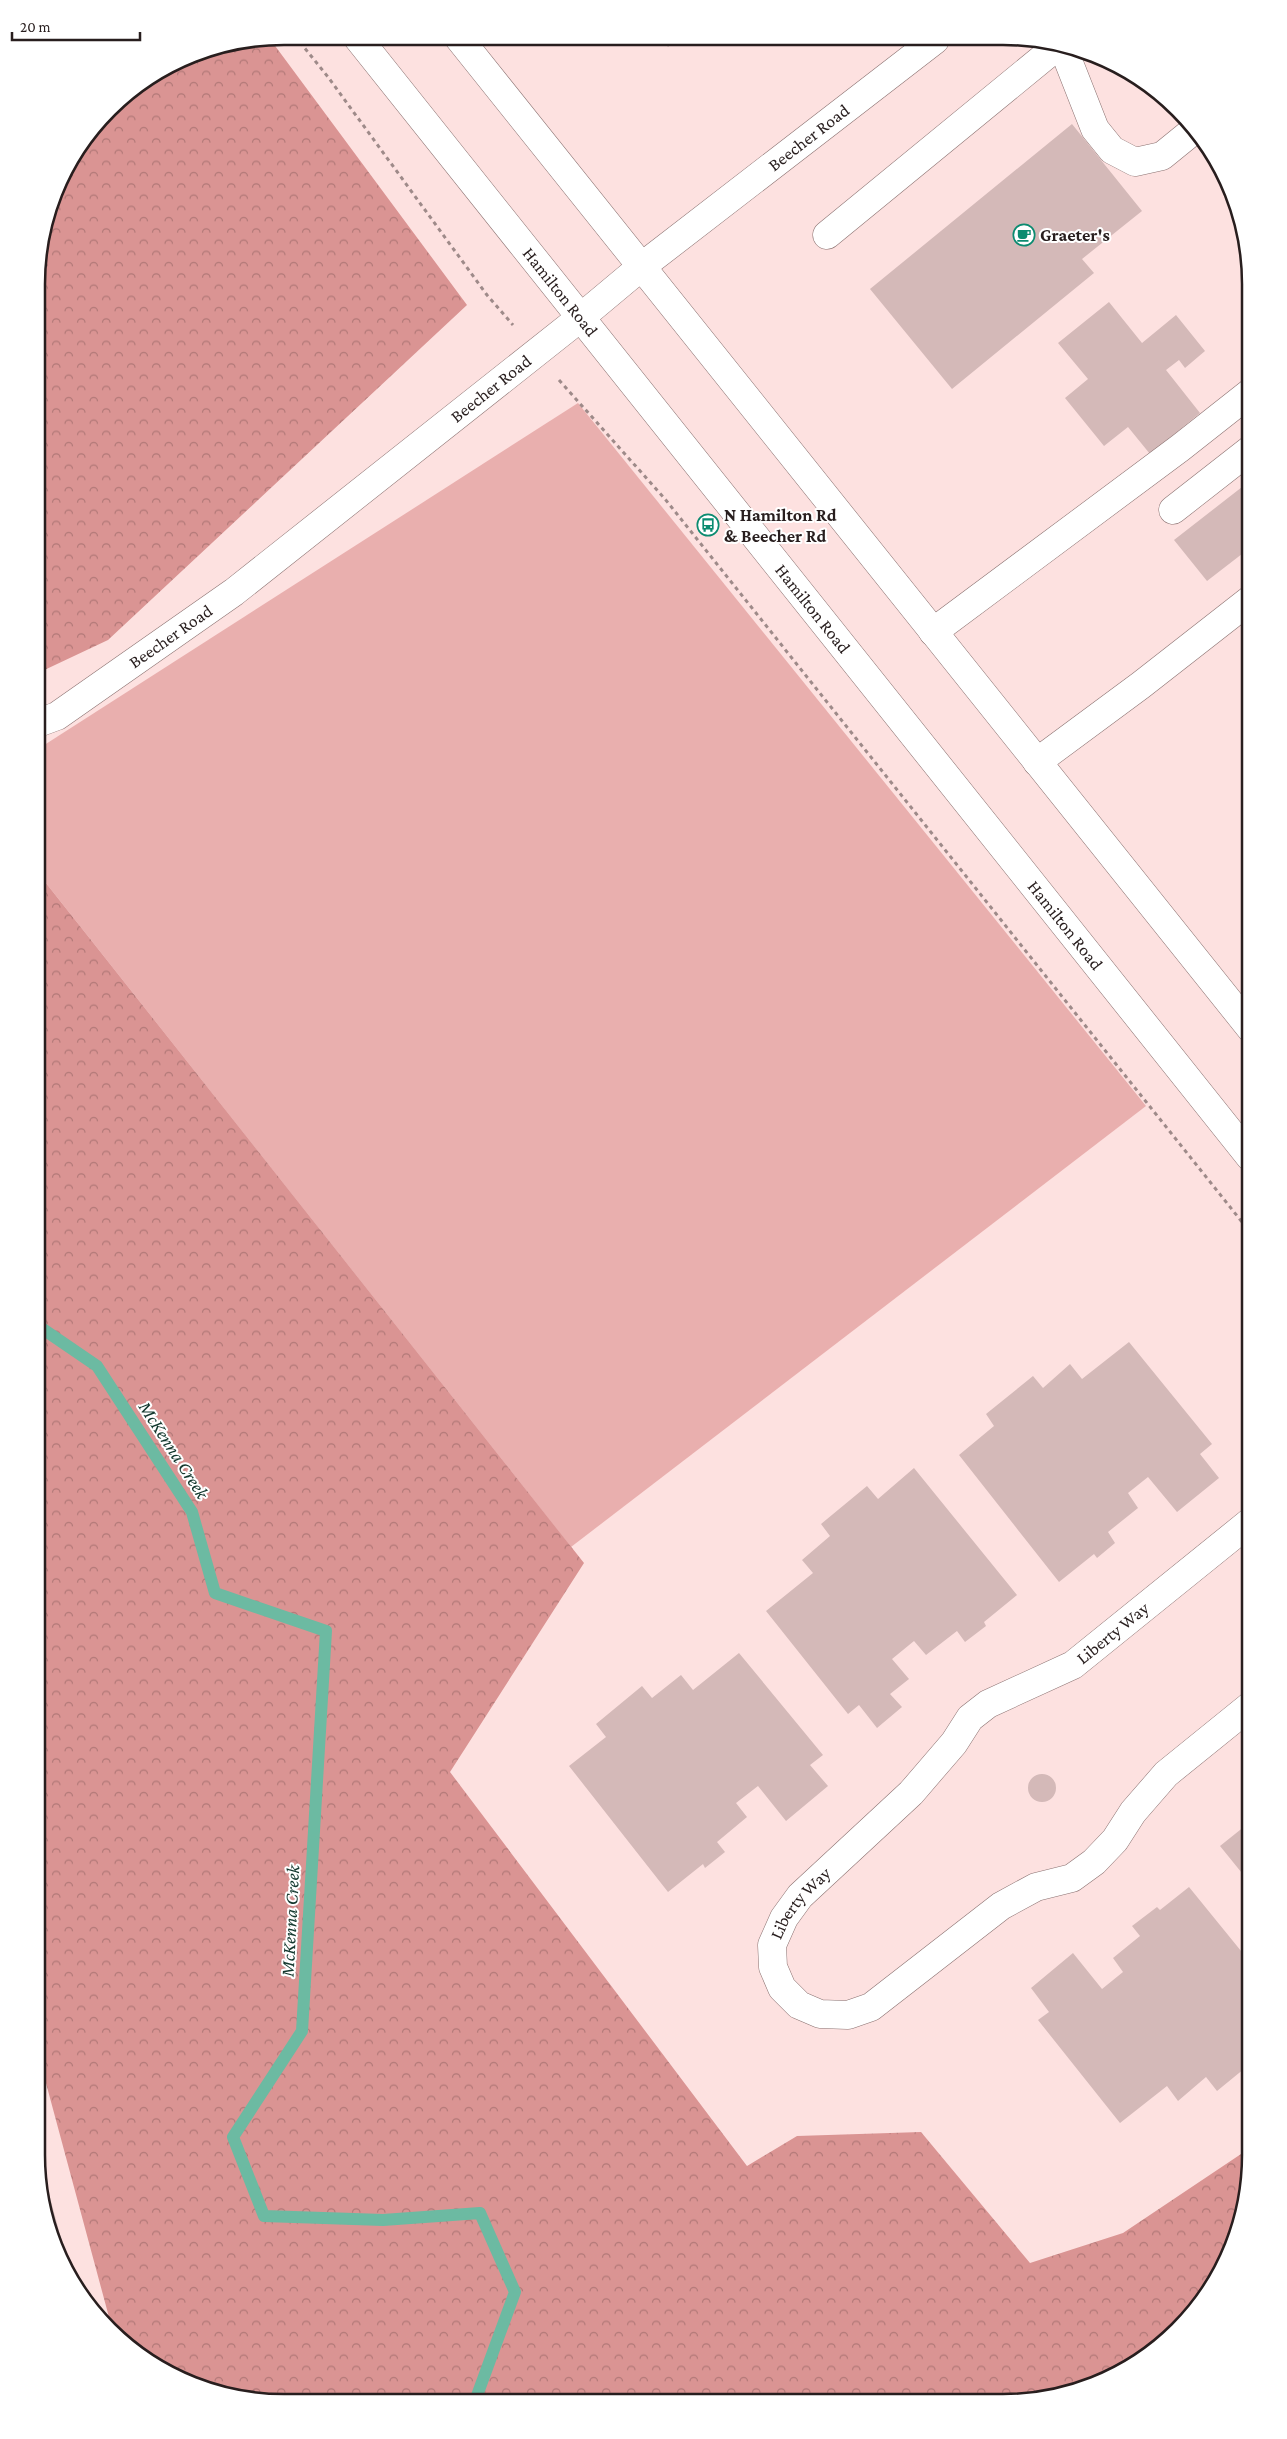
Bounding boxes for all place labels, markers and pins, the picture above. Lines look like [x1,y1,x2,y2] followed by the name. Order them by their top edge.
[1012,223,1036,247] cafe icon: Graeter's
[1040,225,1110,245] place label: Graeter's
[724,505,837,546] place label: N Hamilton Rd & Beecher Rd
[696,513,720,537] bus stop icon: N Hamilton Rd & Beecher Rd

